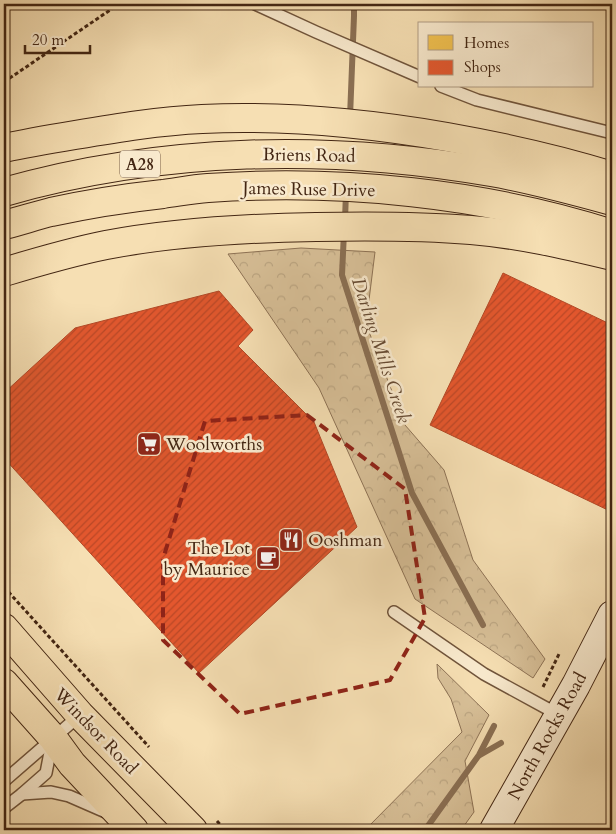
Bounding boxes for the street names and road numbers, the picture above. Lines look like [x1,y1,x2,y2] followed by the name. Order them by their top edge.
[262,142,356,169] street label: Briens Road
[120,150,160,178] road number: A28
[239,176,376,203] street label: James Ruse Drive
[502,668,593,805] street label: North Rocks Road
[47,682,144,780] street label: Windsor Road

